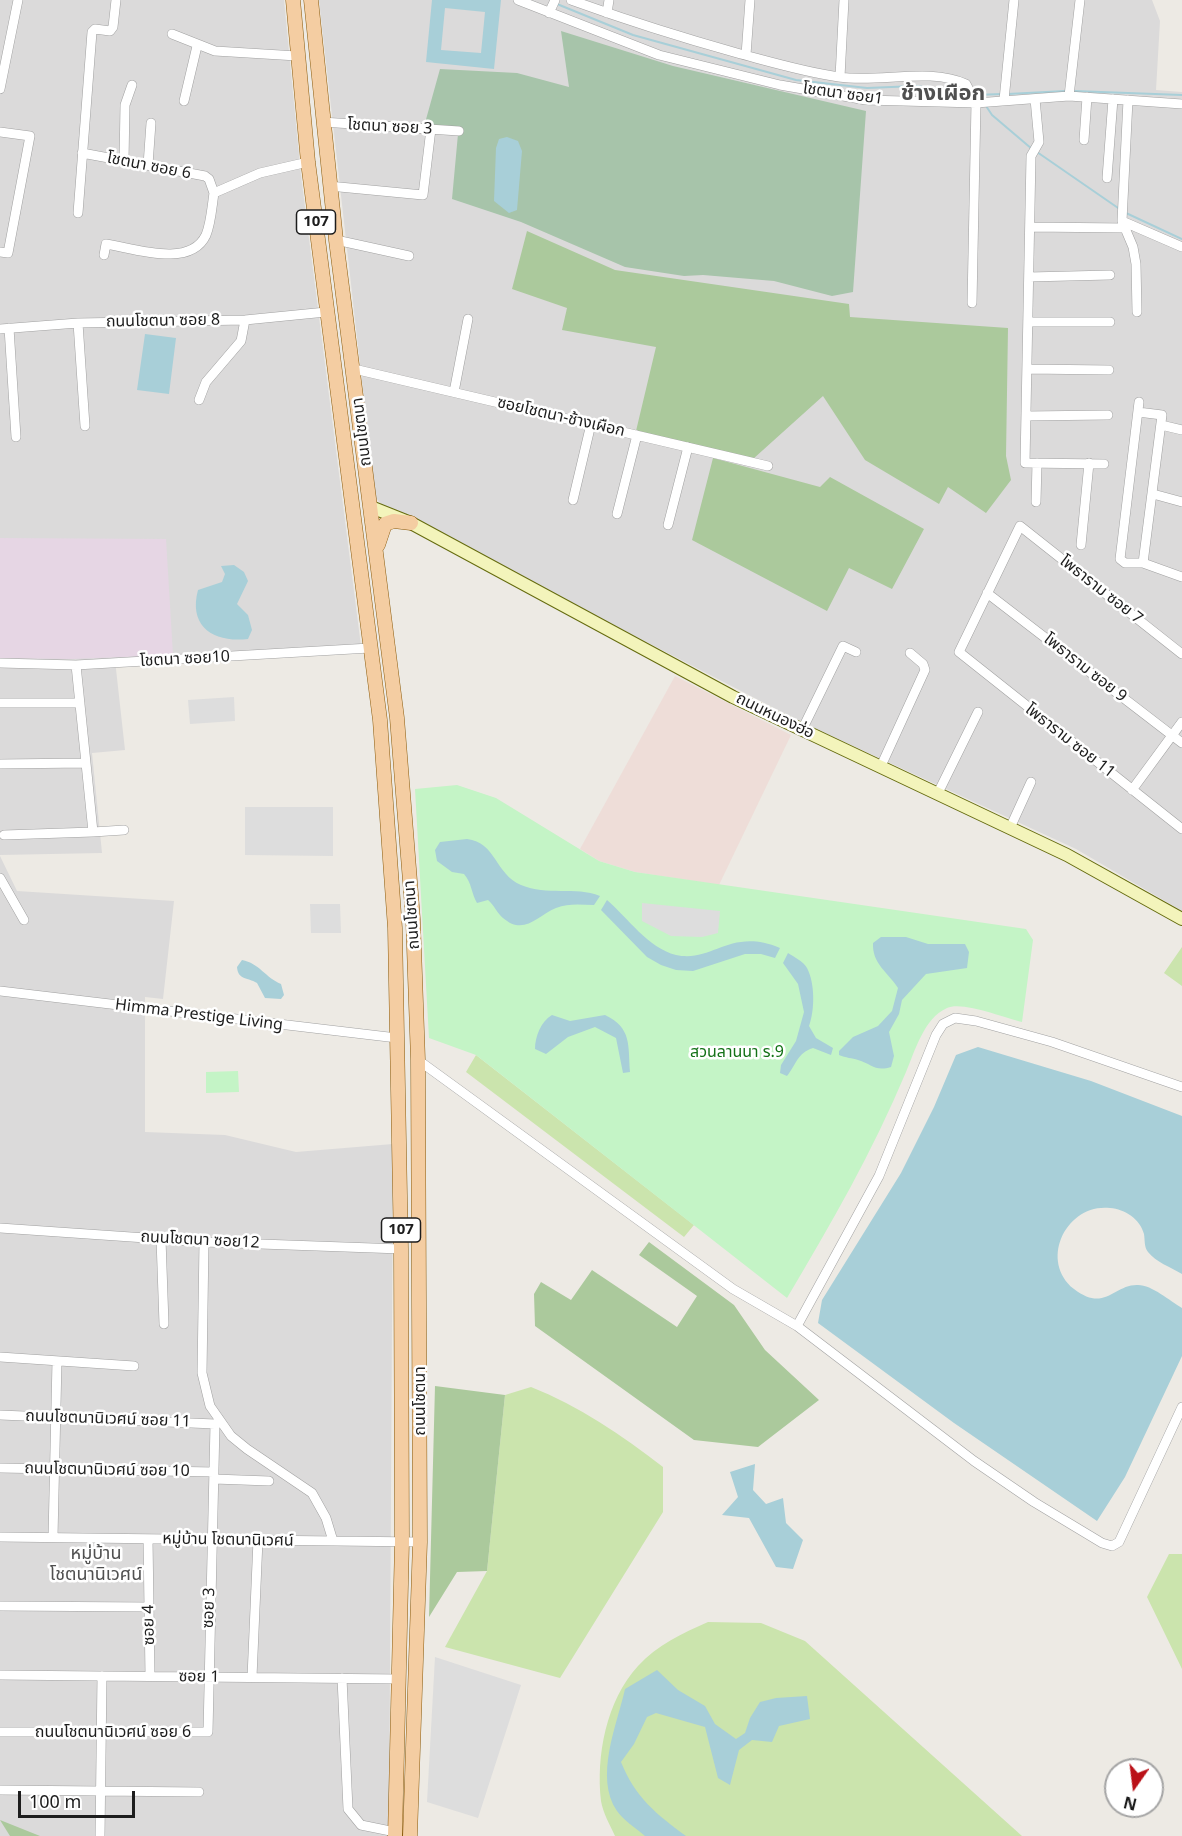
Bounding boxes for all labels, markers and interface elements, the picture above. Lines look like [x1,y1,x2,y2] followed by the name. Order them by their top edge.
[802,79,884,109] street label: โชตนา ซอย1
[901,81,985,107] district label: ช้างเผือก
[347,115,433,139] street label: โชตนา ซอย 3
[105,148,193,184] street label: โชตนา ซอย 6
[296,210,336,234] road number: 107
[106,310,220,332] street label: ถนนโชตนา ซอย 8
[495,393,627,441] street label: ซอยโชตนา-ช้างเผือก
[348,396,376,468] street label: ถนนโชตนา
[1056,552,1146,628] street label: โพธาราม ซอย 7
[1040,630,1130,706] street label: โพธาราม ซอย 9
[140,647,230,671] street label: โชตนา ซอย10
[733,689,817,743] street label: ถนนหนองฮ่อ
[1021,700,1119,782] street label: โพธาราม ซอย 11
[400,880,424,950] street label: ถนนโชตนา
[114,995,284,1035] street label: Himma Prestige Living
[690,1042,784,1062] park label: สวนลานนา ร.9
[382,1218,420,1242] road number: 107
[140,1227,260,1253] street label: ถนนโชตนา ซอย12
[410,1366,430,1436] street label: ถนนโชตนา
[25,1407,191,1431] street label: ถนนโชตนานิเวศน์ ซอย 11
[24,1459,190,1481] street label: ถนนโชตนานิเวศน์ ซอย 10
[162,1529,294,1551] street label: หมู่บ้าน โชตนานิเวศน์
[50,1543,142,1586] district label: หมู่บ้าน โชตนานิเวศน์
[199,1587,219,1629] street label: ซอย 3
[139,1604,159,1646] street label: ซอย 4
[178,1667,220,1687] street label: ซอย 1
[35,1722,191,1742] street label: ถนนโชตนานิเวศน์ ซอย 6
[1104,1758,1164,1818] north arrow
[21,1779,138,1817] scale bar
[29,1789,81,1813] text: 100 m
[1121,1791,1139,1816] text: N

